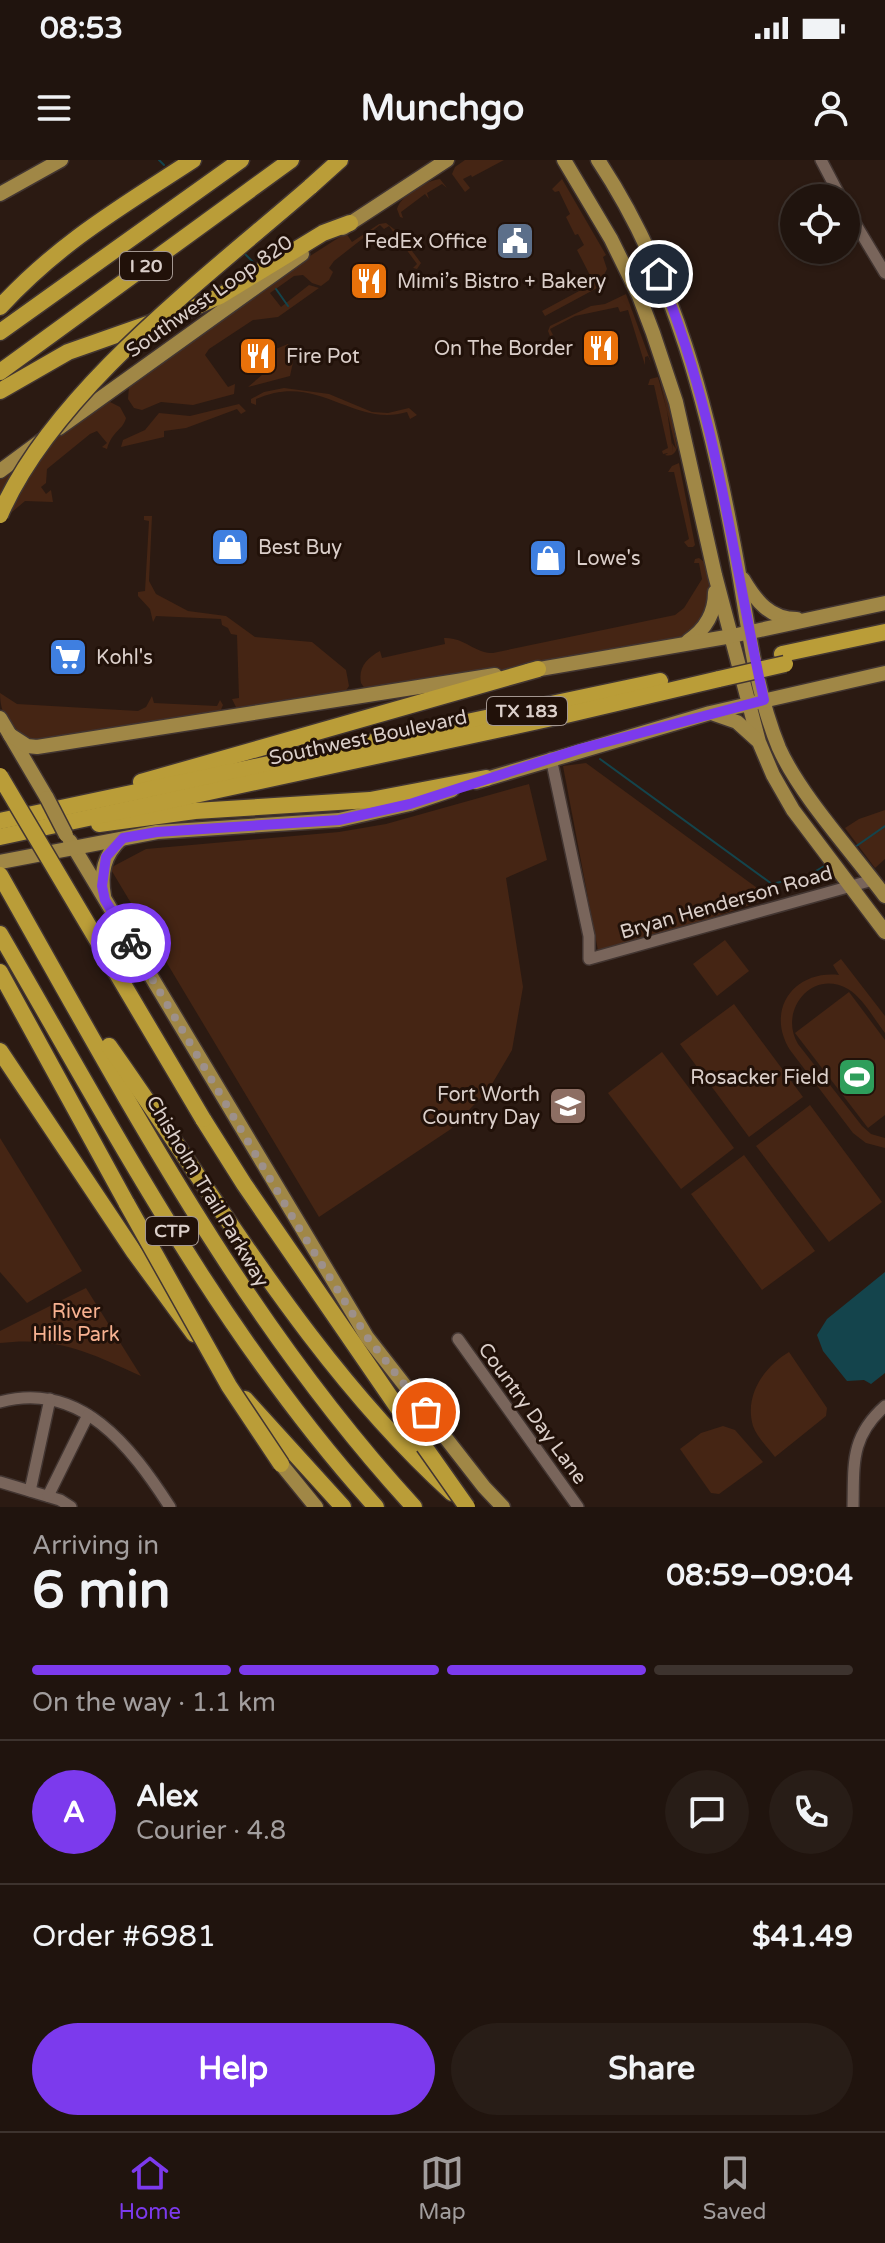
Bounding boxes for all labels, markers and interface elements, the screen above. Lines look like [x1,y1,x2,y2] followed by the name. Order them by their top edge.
[40,10,123,47] text: 08:53
[32,86,76,130] icon: menu
[809,86,853,130] icon: person
[361,87,524,130] text: Munchgo
[780,184,860,264] map controls
[780,184,860,264] button: locate
[494,220,536,262] public building icon: FedEx Office
[122,230,297,363] street label: Southwest Loop 820
[364,230,487,254] place label: FedEx Office
[625,240,693,308] pin
[120,252,172,280] road number: I 20
[637,252,681,296] icon: home
[348,260,390,302] restaurant icon: Mimi’s Bistro + Bakery
[397,270,606,294] place label: Mimi’s Bistro + Bakery
[580,327,622,369] restaurant icon: On The Border
[237,335,279,377] restaurant icon: Fire Pot
[434,337,573,361] place label: On The Border
[286,345,360,369] place label: Fire Pot
[209,526,251,568] shop icon: Best Buy
[258,536,342,560] place label: Best Buy
[527,537,569,579] shop icon: Lowe's
[576,547,641,571] place label: Lowe's
[47,636,89,678] supermarket icon: Kohl's
[96,646,153,670] place label: Kohl's
[487,697,567,725] road number: TX 183
[267,705,469,771] street label: Southwest Boulevard
[617,861,835,945] street label: Bryan Henderson Road
[91,903,171,983] courier
[109,921,153,965] icon: bike
[836,1056,878,1098] sports icon: Rosacker Field
[690,1066,829,1090] place label: Rosacker Field
[422,1083,540,1130] place label: Fort Worth Country Day
[547,1085,589,1127] school or university icon: Fort Worth Country Day
[141,1092,274,1292] street label: Chisholm Trail Parkway
[146,1217,198,1245] road number: CTP
[32,1300,120,1347] park label: River Hills Park
[473,1338,592,1489] street label: Country Day Lane
[392,1378,460,1446] pin
[404,1390,448,1434] icon: bag
[32,1530,159,1561] text: Arriving in
[666,1557,853,1594] text: 08:59–09:04
[32,1559,171,1622] text: 6 min
[32,1687,276,1718] text: On the way · 1.1 km
[665,1770,749,1854] button: chat
[769,1770,853,1854] button: phone
[136,1778,199,1815] text: Alex
[63,1794,85,1831] text: A
[136,1815,286,1846] text: Courier · 4.8
[32,1918,216,1955] text: Order #6981
[752,1918,853,1955] text: $41.49
[32,2023,435,2115] button: Help
[451,2023,853,2115] button: Share
[119,2151,181,2225] tab: Home
[418,2151,466,2225] tab: Map
[703,2151,766,2225] tab: Saved

